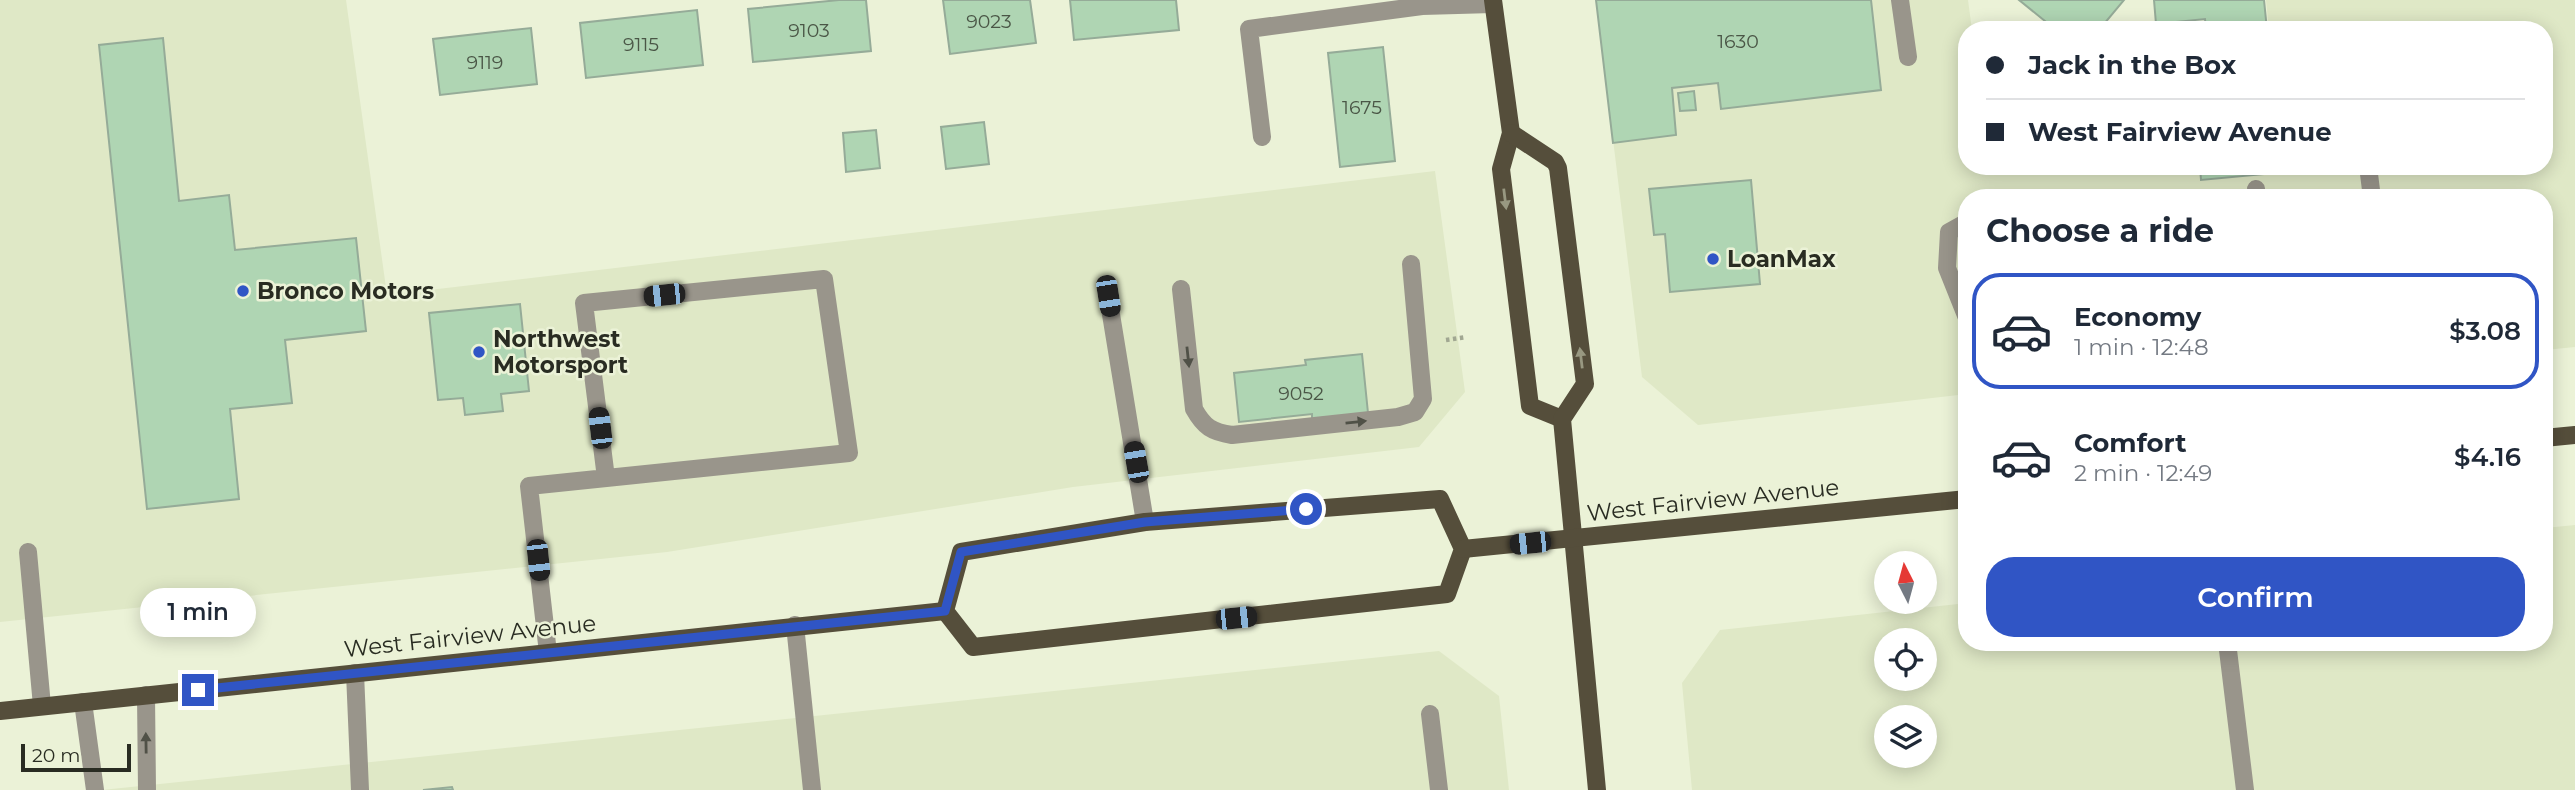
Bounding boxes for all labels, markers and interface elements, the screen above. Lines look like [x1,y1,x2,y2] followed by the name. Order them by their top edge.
[966,10,1012,33] house number: 9023
[788,19,830,42] house number: 9103
[1717,30,1759,53] house number: 1630
[623,33,659,56] house number: 9115
[2028,49,2236,81] text: Jack in the Box
[467,51,503,74] house number: 9119
[1342,96,1382,119] house number: 1675
[2028,116,2332,148] text: West Fairview Avenue
[1499,189,1510,211] one-way arrow
[1986,211,2214,250] text: Choose a ride
[1727,245,1836,273] place label: LoanMax
[1705,251,1721,267] marker: LoanMax
[1095,274,1122,318] car
[257,277,434,305] place label: Bronco Motors
[643,282,686,308] car
[235,283,251,299] marker: Bronco Motors
[1990,300,2053,363] icon: car
[2074,301,2201,333] text: Economy
[2449,315,2521,347] text: $3.08
[493,325,628,379] place label: Northwest Motorsport
[2074,333,2209,361] text: 1 min · 12:48
[471,344,487,360] marker: Northwest Motorsport
[1183,346,1194,368] one-way arrow
[1576,347,1587,369] one-way arrow
[1278,382,1324,405] house number: 9052
[588,406,613,450] car
[1345,416,1367,427] one-way arrow
[1990,426,2053,489] icon: car
[2074,427,2186,459] text: Comfort
[1123,439,1150,485] car
[2454,441,2521,473] text: $4.16
[2074,459,2212,487] text: 2 min · 12:49
[1585,473,1841,527] street label: West Fairview Avenue
[1290,493,1322,525] route start
[1509,530,1552,556] car
[526,538,551,582] car
[1874,551,1937,614] north arrow
[1874,551,1937,768] map controls
[1986,557,2525,637] button: Confirm
[140,588,256,638] callout: 1 min
[167,598,229,626] text: 1 min
[1215,605,1258,631] car
[342,609,598,663] street label: West Fairview Avenue
[1874,628,1937,691] button: locate
[182,674,214,706] route end
[1874,705,1937,768] button: layers
[141,731,152,753] one-way arrow
[21,741,131,773] scale bar
[32,744,80,767] text: 20 m

